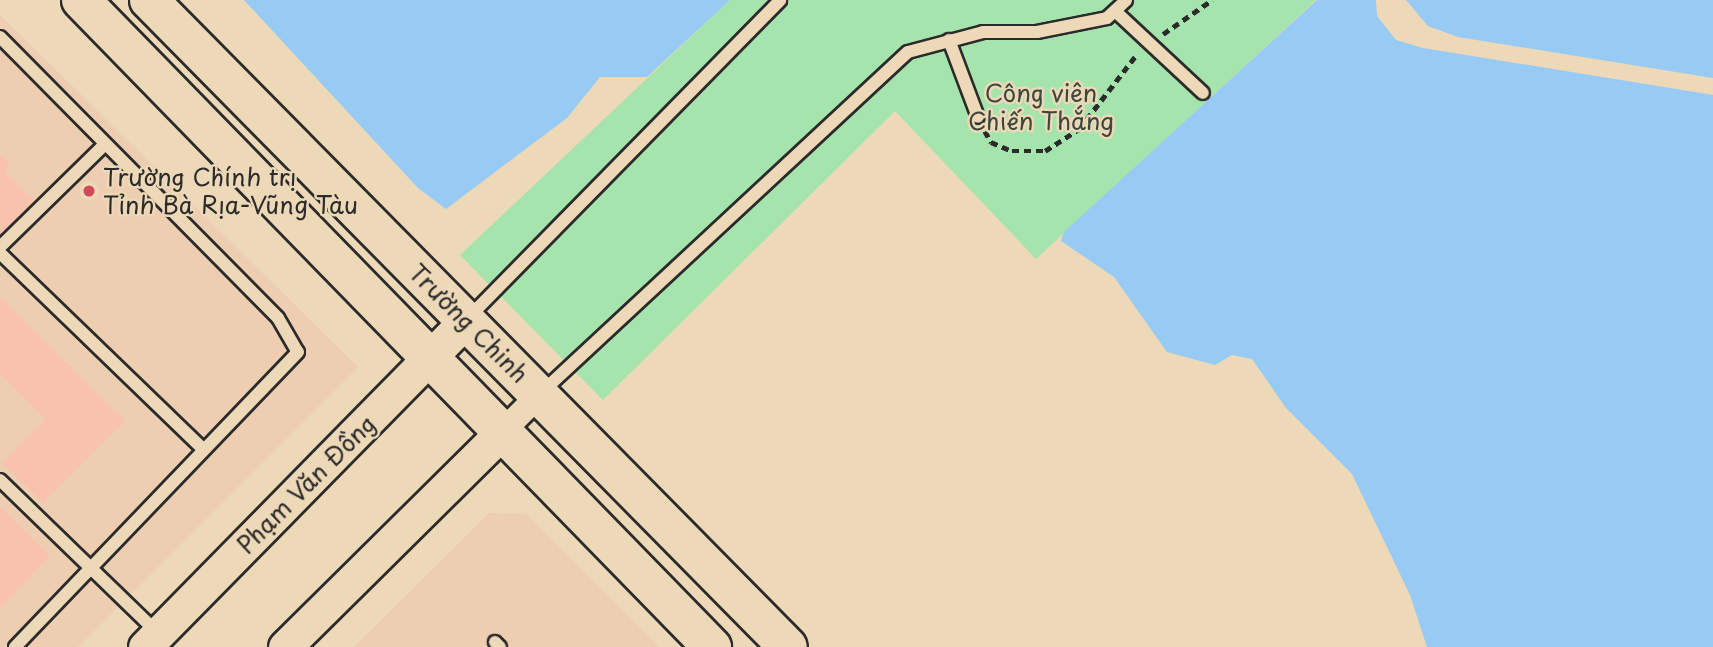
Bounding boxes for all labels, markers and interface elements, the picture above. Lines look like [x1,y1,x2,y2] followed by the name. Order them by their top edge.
[968,79,1114,135] park label: Công viên Chiến Thắng
[103,163,355,219] place label: Trường Chính trị Tỉnh Bà Rịa-Vũng Tàu
[81,183,97,199] marker: Trường Chính trị Tỉnh Bà Rịa-Vũng Tàu
[403,257,535,389] street label: Trường Chinh
[231,409,381,559] street label: Phạm Văn Đồng

